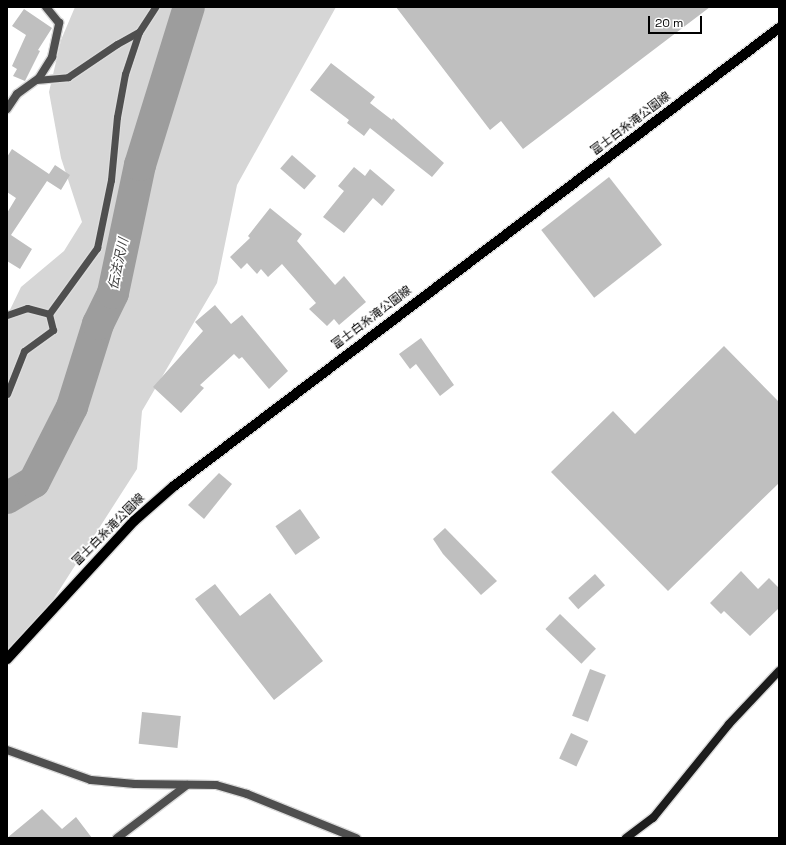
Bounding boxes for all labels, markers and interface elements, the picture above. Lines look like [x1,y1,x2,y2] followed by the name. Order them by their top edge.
[650,8,704,34] scale bar
[655,15,683,31] text: 20 m
[588,89,674,159] street label: 富士白糸滝公園線
[106,237,132,291] water label: 伝法沢川
[329,283,415,353] street label: 富士白糸滝公園線
[70,491,148,569] street label: 富士白糸滝公園線

